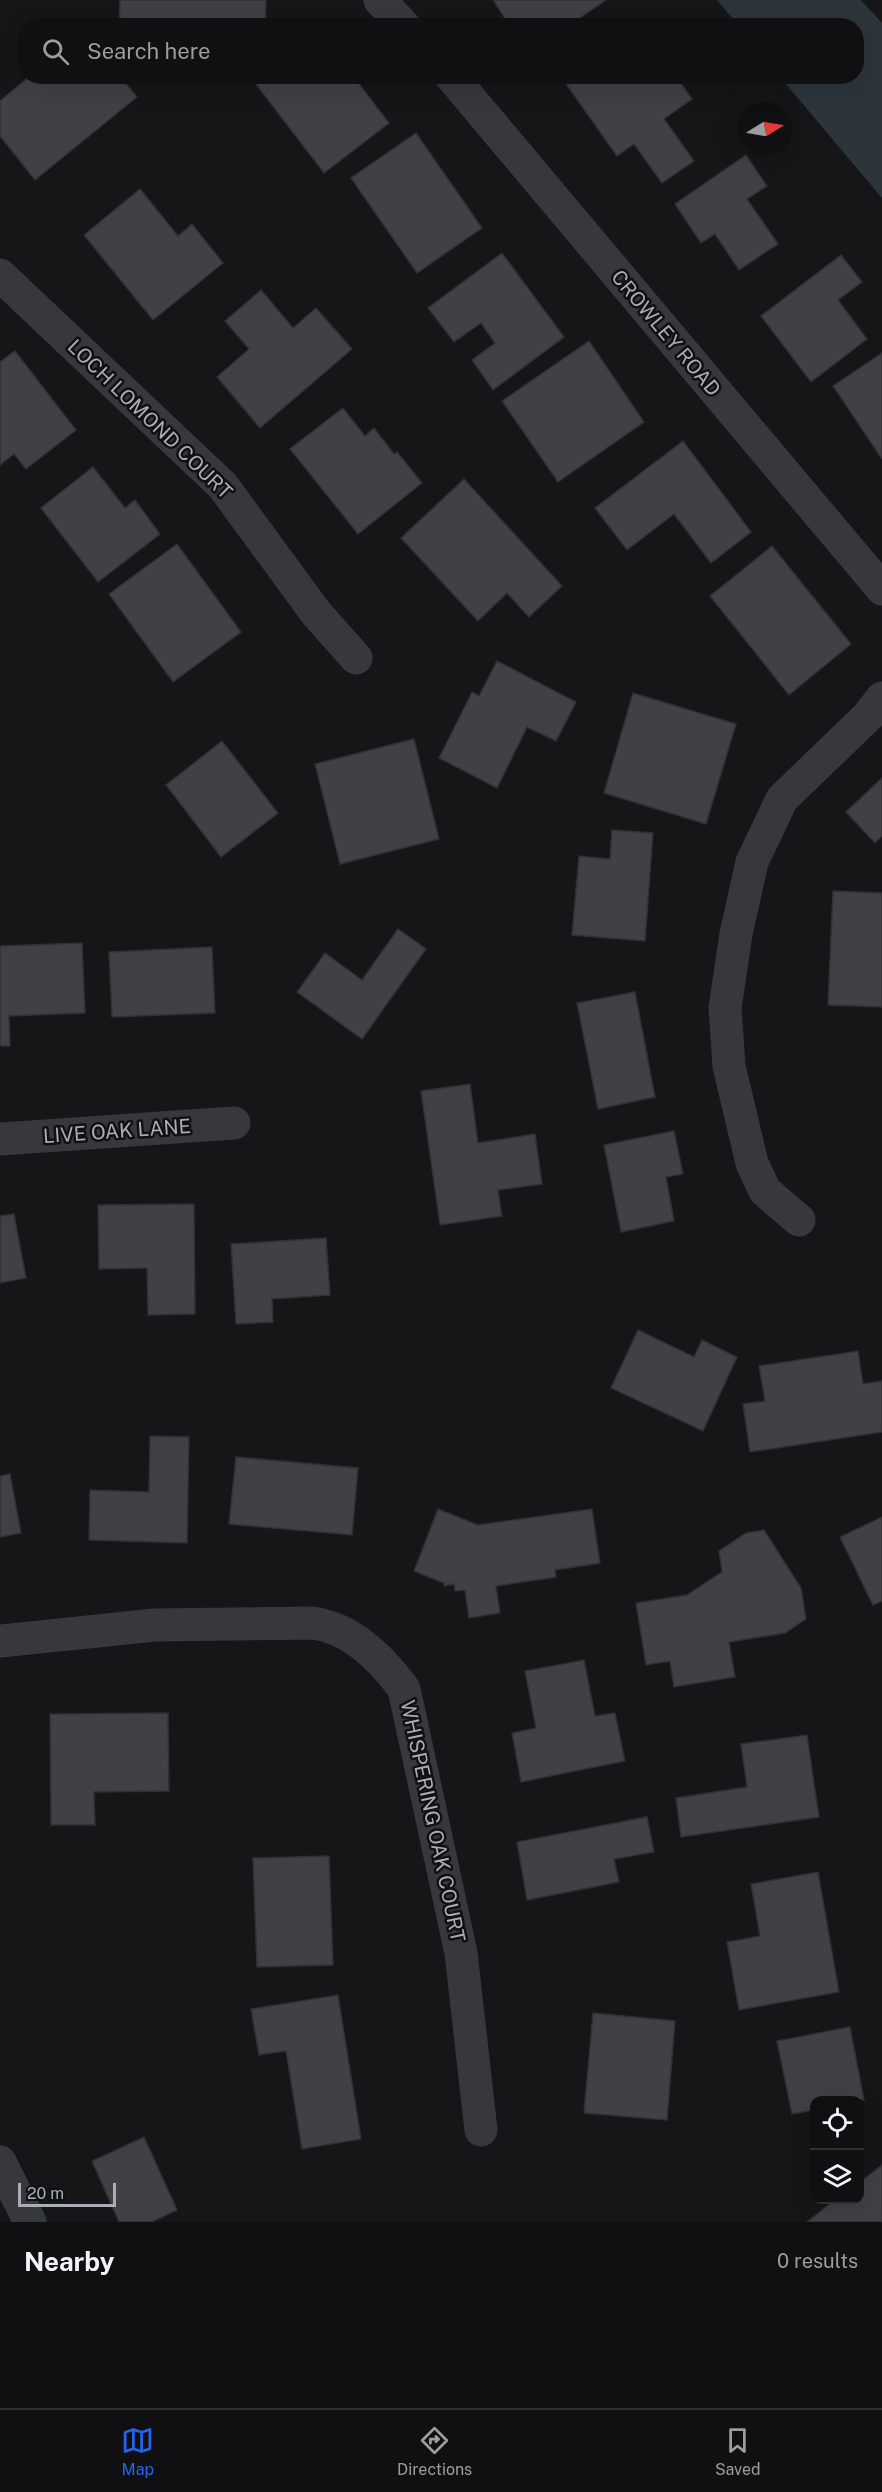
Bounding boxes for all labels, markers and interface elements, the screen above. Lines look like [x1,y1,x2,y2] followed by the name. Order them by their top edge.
[18,18,864,84] search box
[39,35,72,68] icon: search
[87,38,211,64] text: Search here
[738,102,792,156] north arrow
[606,265,726,401] street label: CROWLEY ROAD
[63,334,237,504] street label: LOCH LOMOND COURT
[42,1114,192,1148] street label: LIVE OAK LANE
[396,1698,470,1944] street label: WHISPERING OAK COURT
[810,2096,864,2204] map controls
[810,2096,864,2150] button: locate
[810,2150,864,2204] button: layers
[18,2180,116,2208] scale bar
[27,2184,64,2203] text: 20 m
[24,2246,114,2277] text: Nearby
[777,2249,858,2273] text: 0 results
[121,2424,154,2479] tab: Map
[397,2424,472,2479] tab: Directions
[715,2424,761,2479] tab: Saved

